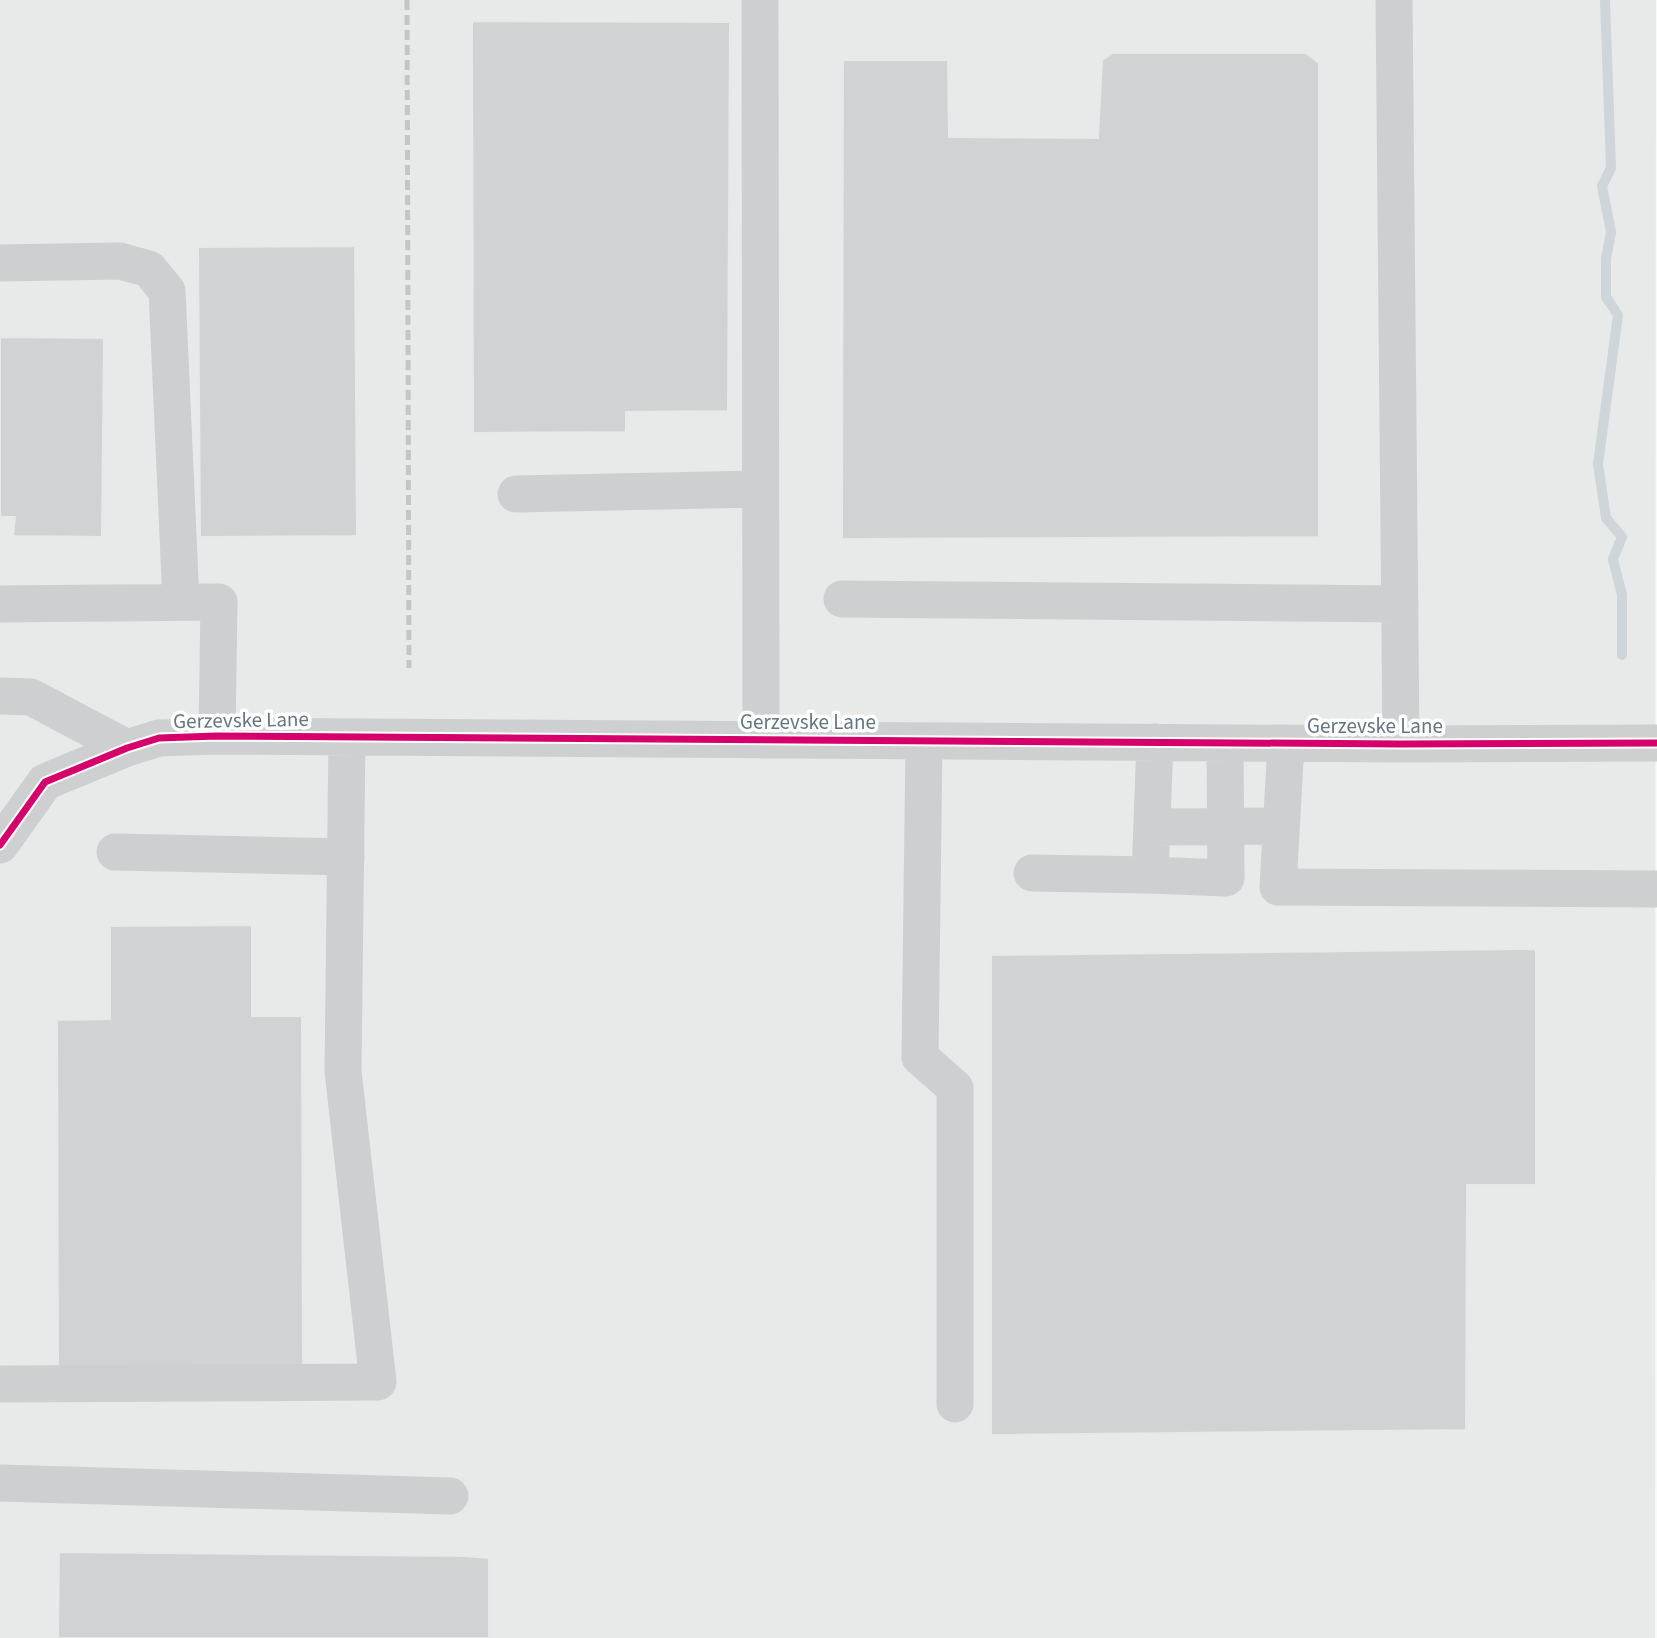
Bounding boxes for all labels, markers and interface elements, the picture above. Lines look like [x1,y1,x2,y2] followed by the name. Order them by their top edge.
[173,704,309,736] street label: Gerzevske Lane
[740,707,876,737] street label: Gerzevske Lane
[1307,711,1443,741] street label: Gerzevske Lane

